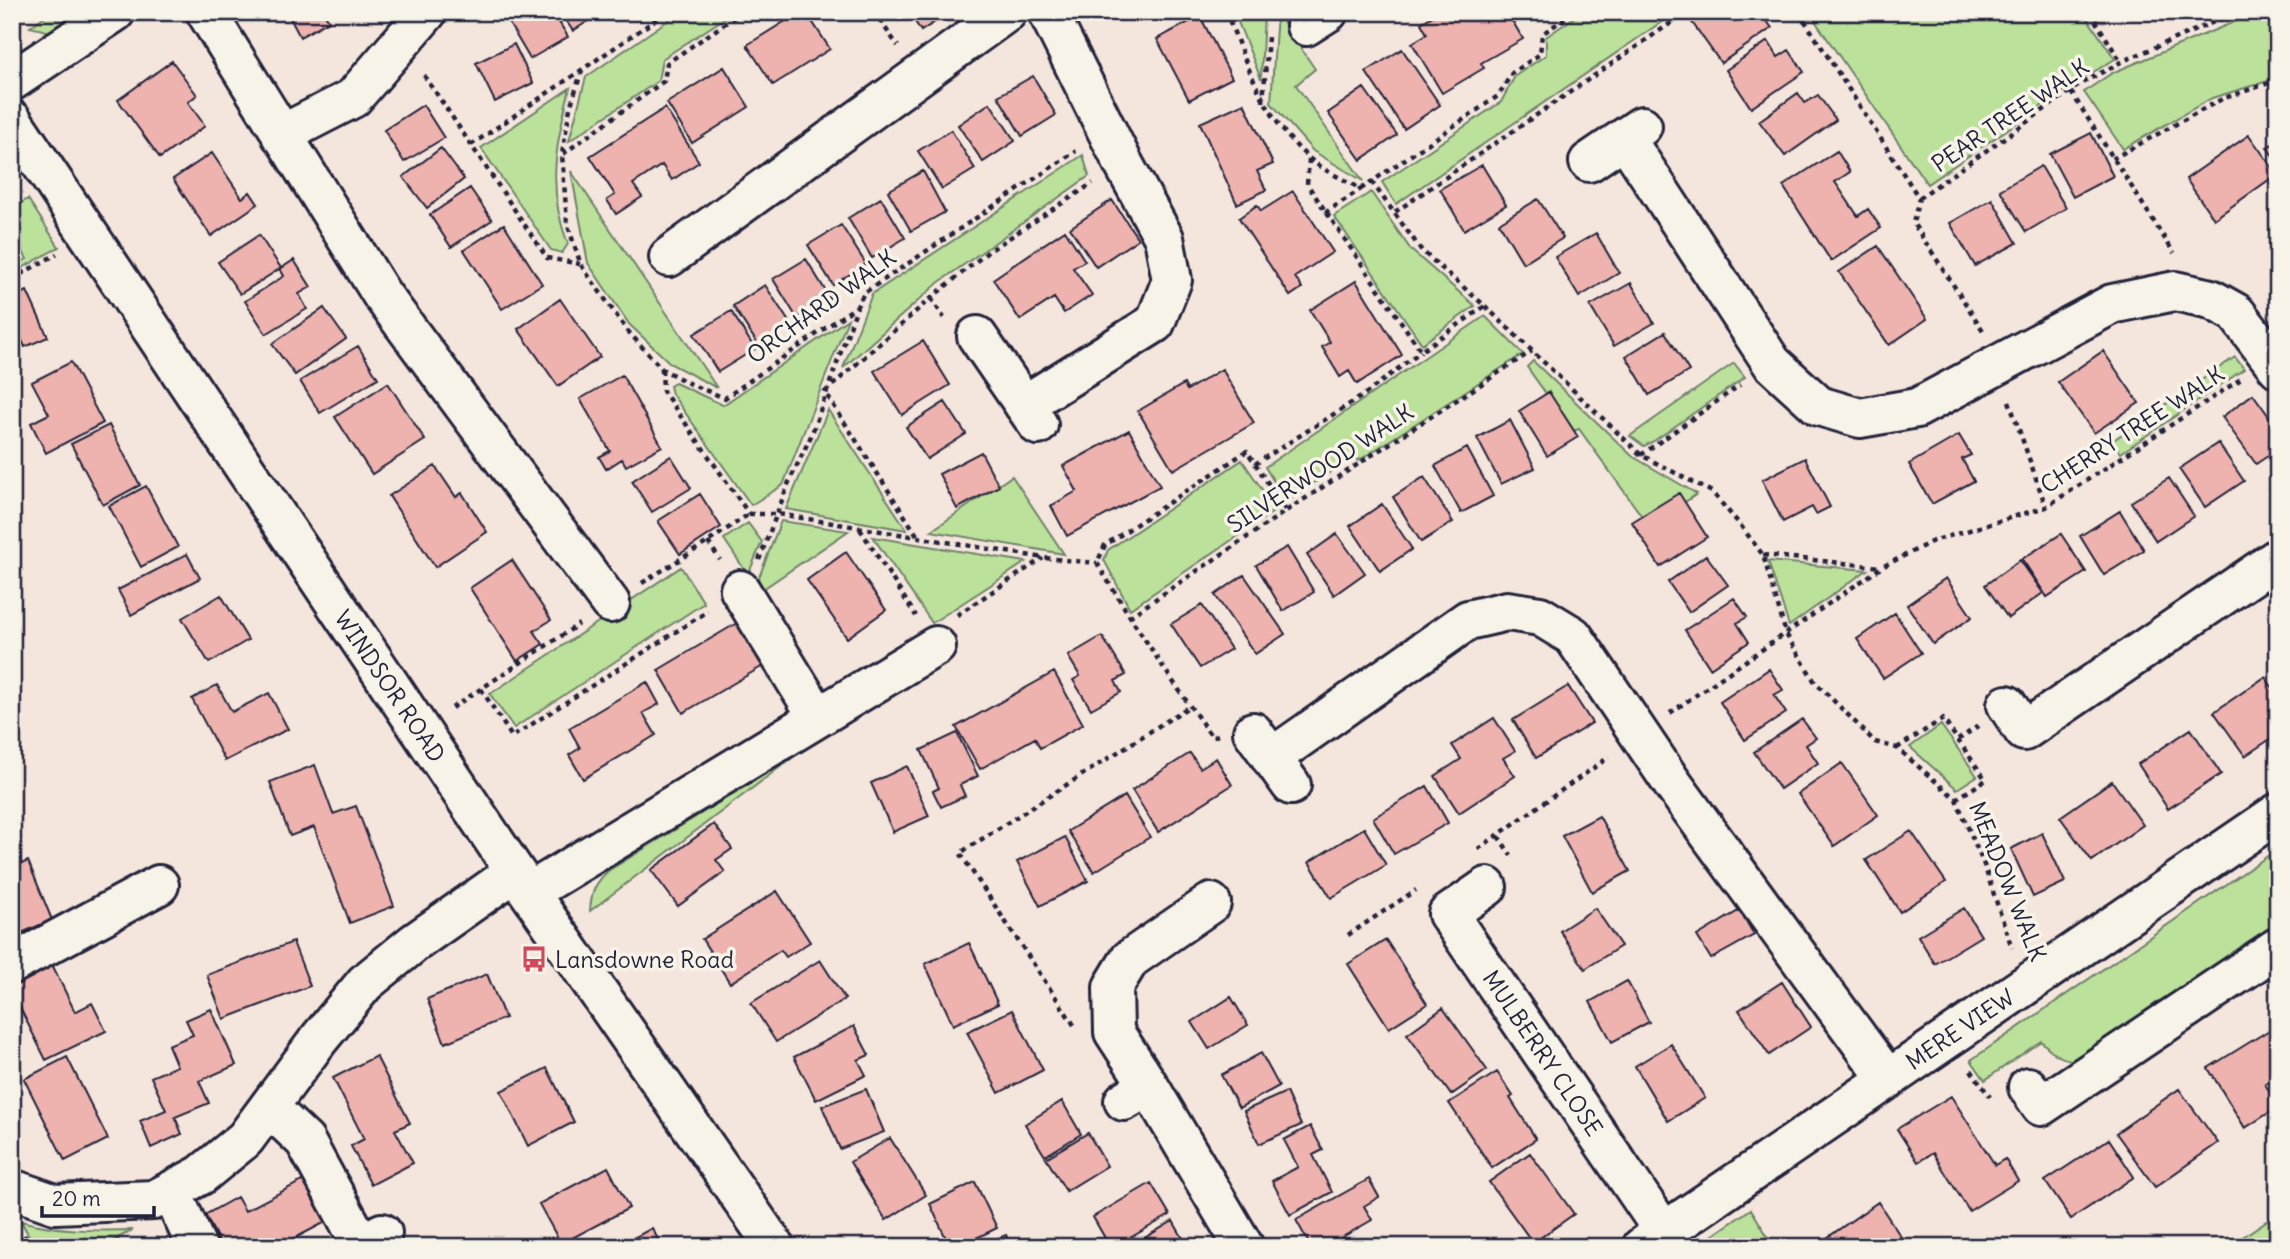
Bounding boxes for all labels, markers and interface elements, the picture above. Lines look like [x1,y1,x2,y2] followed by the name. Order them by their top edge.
[1926,52,2094,178] street label: PEAR TREE WALK
[741,242,901,370] street label: ORCHARD WALK
[2035,359,2229,499] street label: CHERRY TREE WALK
[1221,397,1419,539] street label: SILVERWOOD WALK
[328,604,452,768] street label: WINDSOR ROAD
[1963,797,2053,965] street label: MEADOW WALK
[519,944,549,974] bus stop icon: Lansdowne Road
[555,945,734,974] place label: Lansdowne Road
[1477,965,1609,1141] street label: MULBERRY CLOSE
[1900,982,2020,1076] street label: MERE VIEW
[42,1175,154,1219] scale bar
[52,1185,101,1212] text: 20 m

